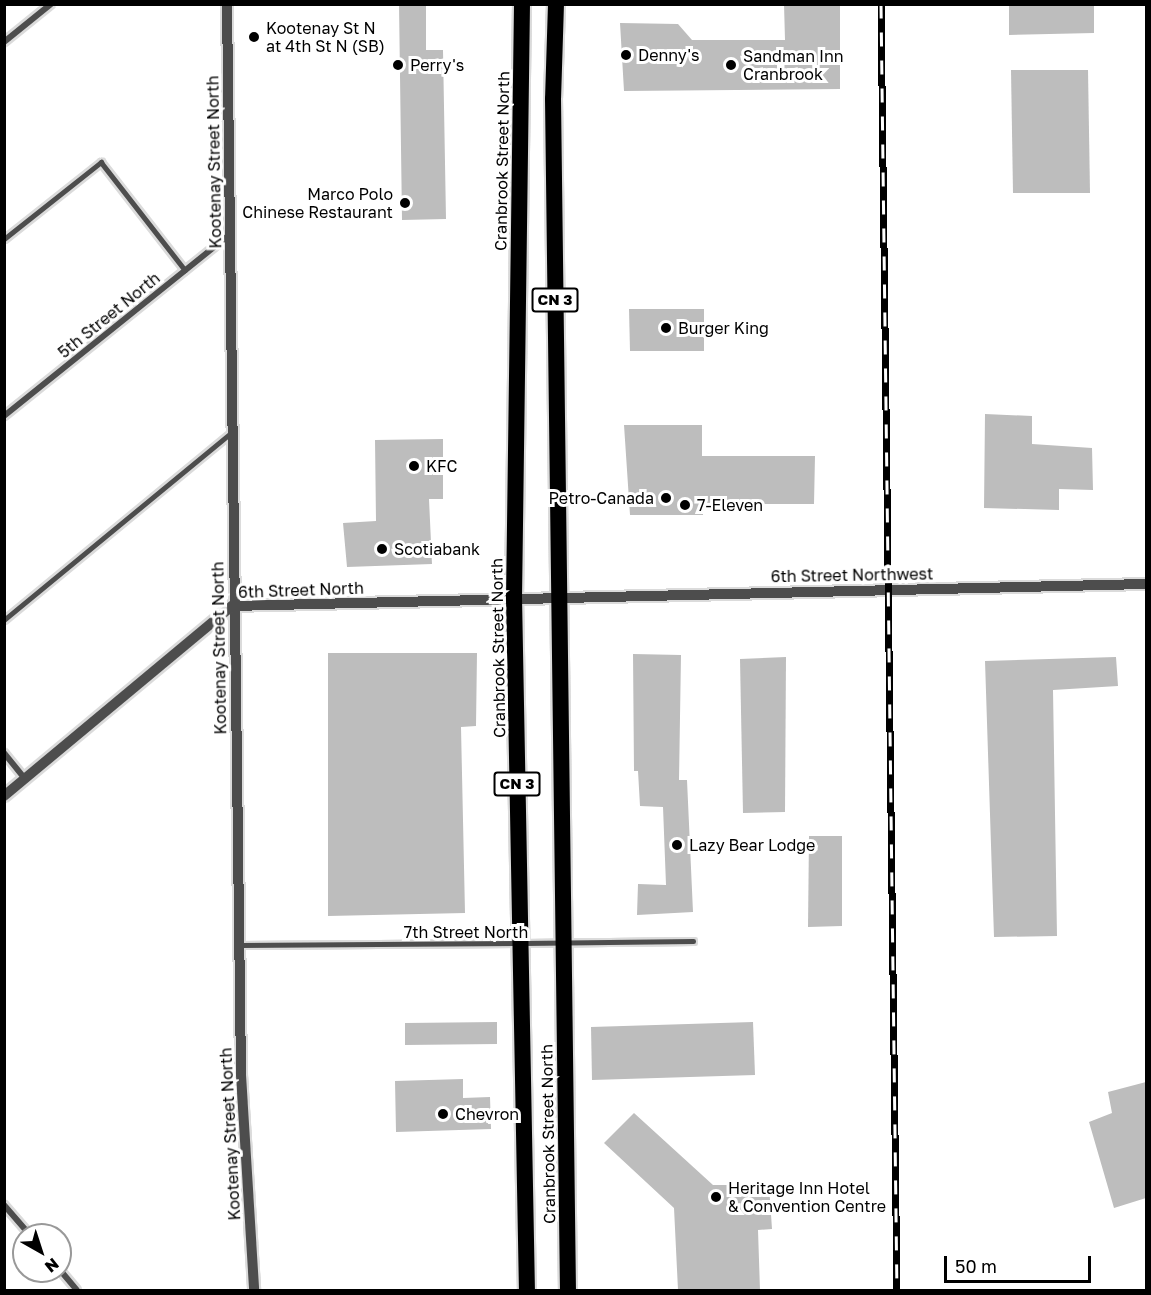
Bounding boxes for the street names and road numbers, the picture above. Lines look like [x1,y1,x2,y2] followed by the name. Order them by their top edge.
[491,71,513,251] street label: Cranbrook Street North
[203,75,225,249] street label: Kootenay Street North
[54,268,164,362] street label: 5th Street North
[531,288,579,312] road number: CN 3
[487,558,509,738] street label: Cranbrook Street North
[208,561,230,735] street label: Kootenay Street North
[771,564,933,586] street label: 6th Street Northwest
[238,578,364,602] street label: 6th Street North
[493,772,541,796] road number: CN 3
[404,922,528,942] street label: 7th Street North
[537,1044,559,1224] street label: Cranbrook Street North
[216,1047,244,1221] street label: Kootenay Street North

